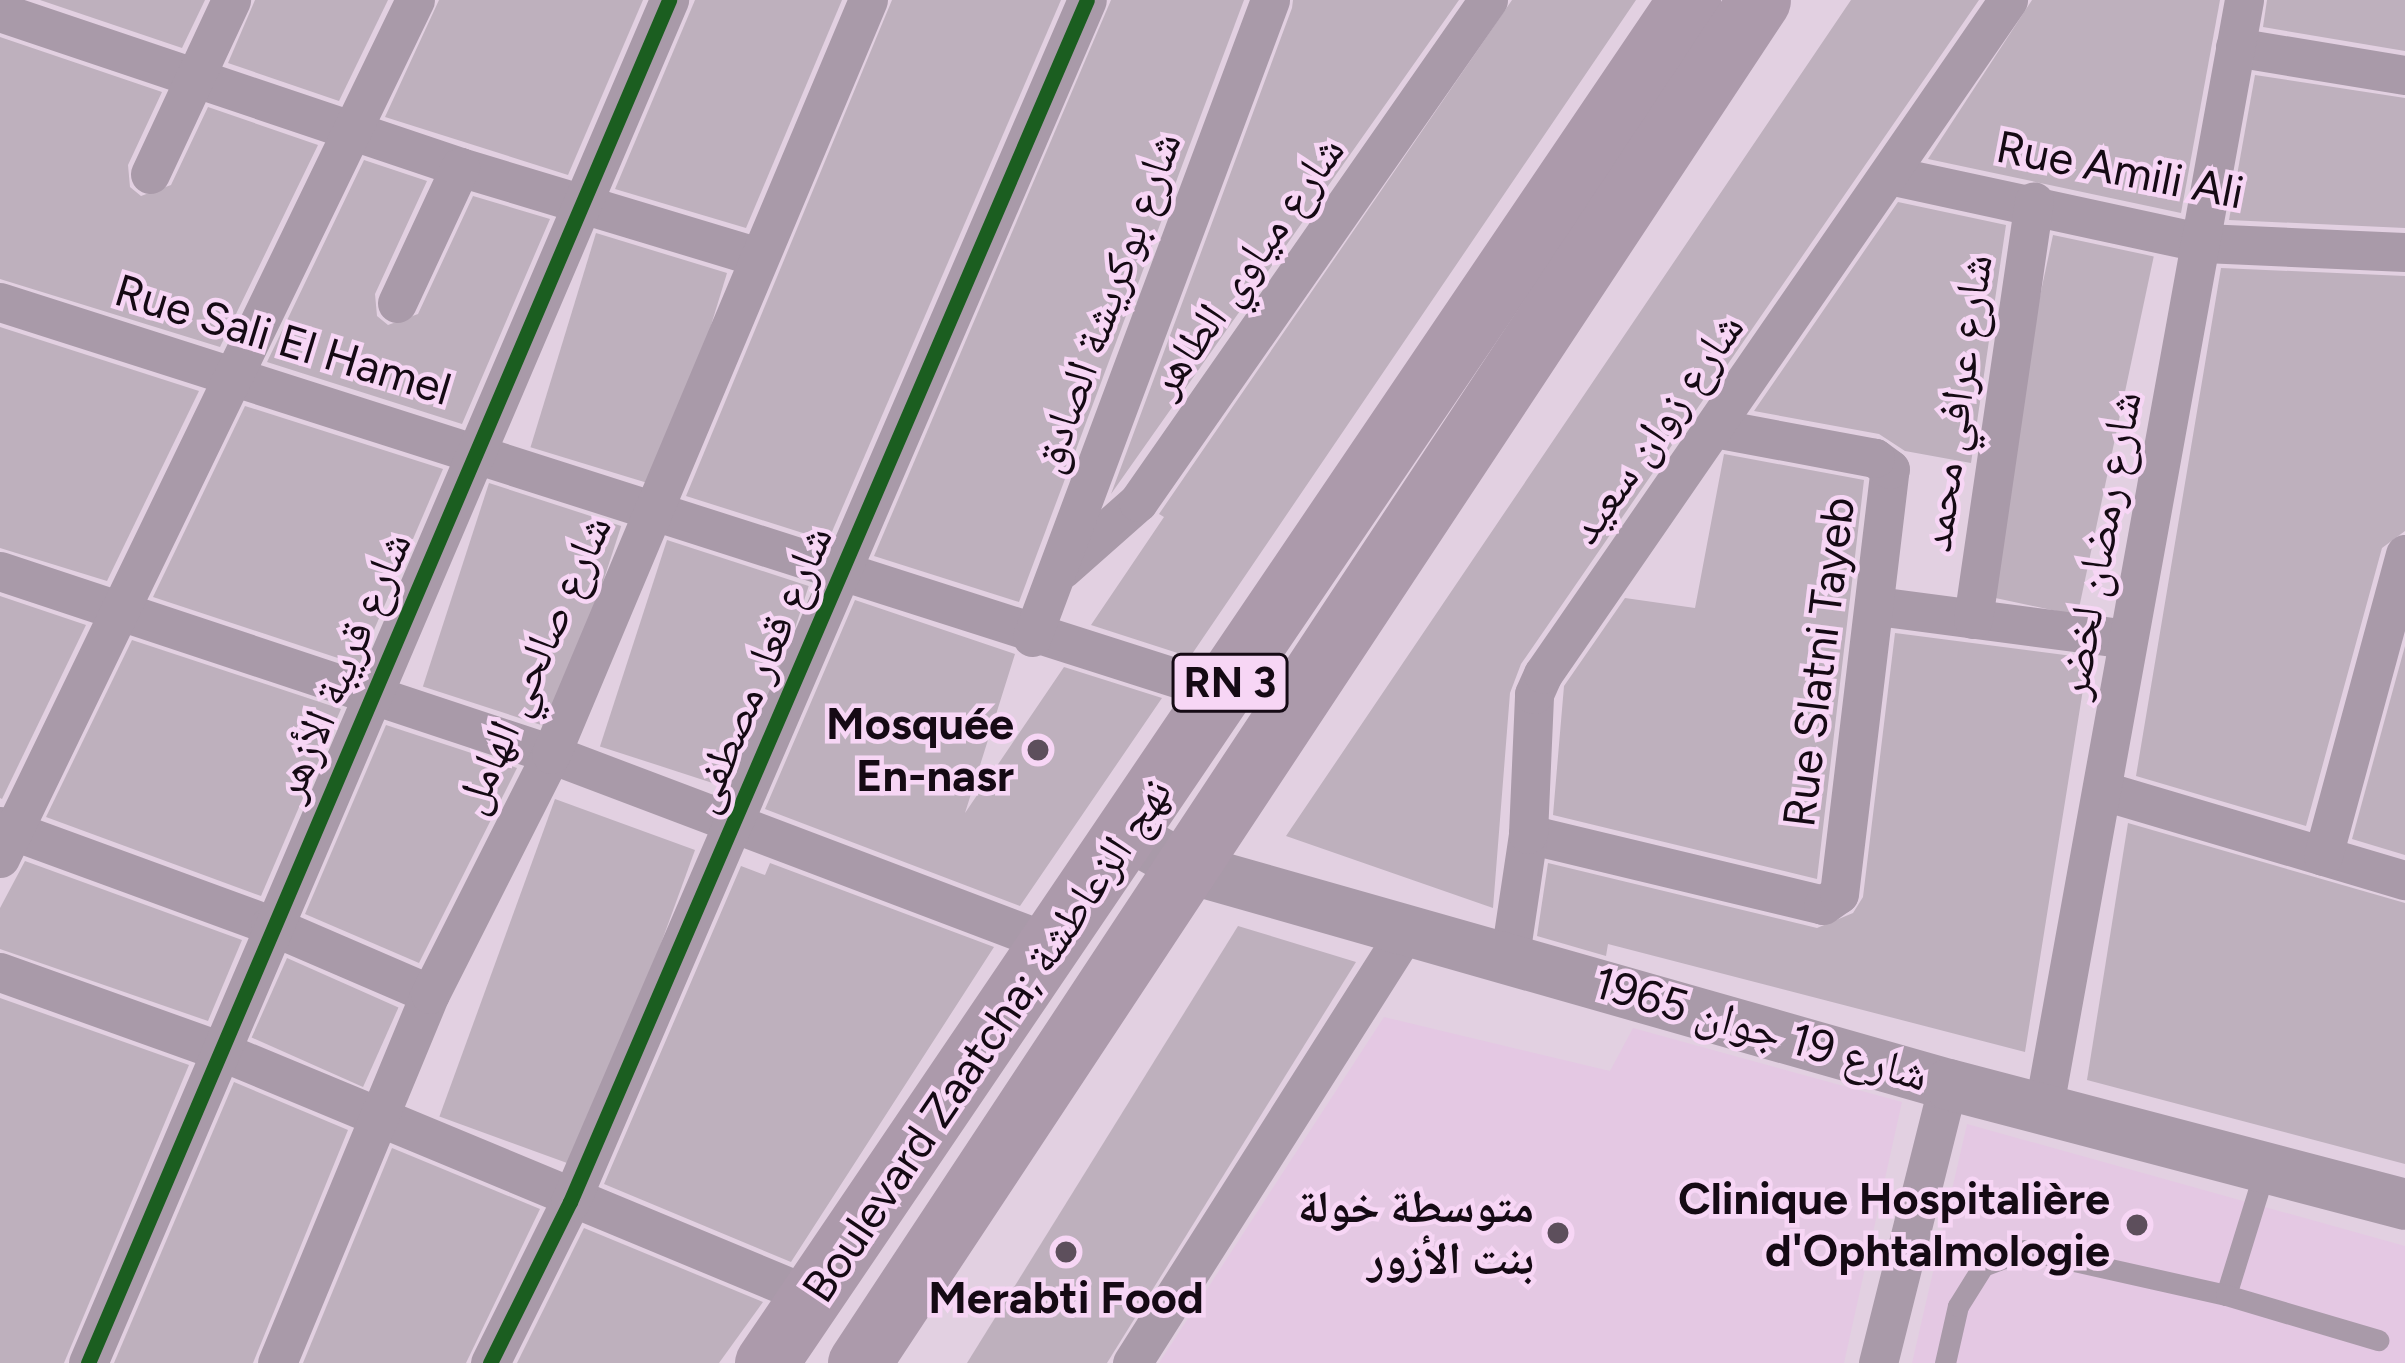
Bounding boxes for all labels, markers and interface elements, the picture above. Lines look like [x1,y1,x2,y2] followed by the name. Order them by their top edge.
[1992,120,2248,220] street label: Rue Amili Ali
[1019,125,1193,479] street label: شارع بوكريشة الصادق
[1136,125,1356,407] street label: شارع مياوي الطاهر
[1908,251,2004,555] street label: شارع عرافي محمد
[109,263,457,417] street label: Rue Sali El Hamel
[1557,302,1755,554] street label: شارع زوان سعيد
[2045,387,2153,703] street label: شارع رمضان لخضر
[1772,494,1866,830] street label: Rue Slatni Tayeb
[443,506,623,822] street label: شارع صالحي الهامل
[674,518,844,820] street label: شارع قعار مصطفى
[261,524,423,808] street label: شارع قريبة الأزهر
[1170,647,1290,719] road number: RN 3
[826,697,1014,803] place label: Mosquée En-nasr
[1025,737,1051,763] marker: Mosquée En-nasr
[791,768,1183,1312] street label: Boulevard Zaatcha; نهج الزعاطشة
[1588,955,1934,1103] street label: شارع 19 جوان 1965
[1678,1172,2110,1278] place label: Clinique Hospitalière d'Ophtalmologie
[1298,1180,1534,1286] place label: متوسطة خولة بنت الأزور
[2121,1209,2153,1241] marker: Clinique Hospitalière d'Ophtalmologie
[1545,1220,1571,1246] marker: متوسطة خولة بنت الأزور
[1053,1239,1079,1265] marker: Merabti Food
[928,1271,1204,1325] place label: Merabti Food

